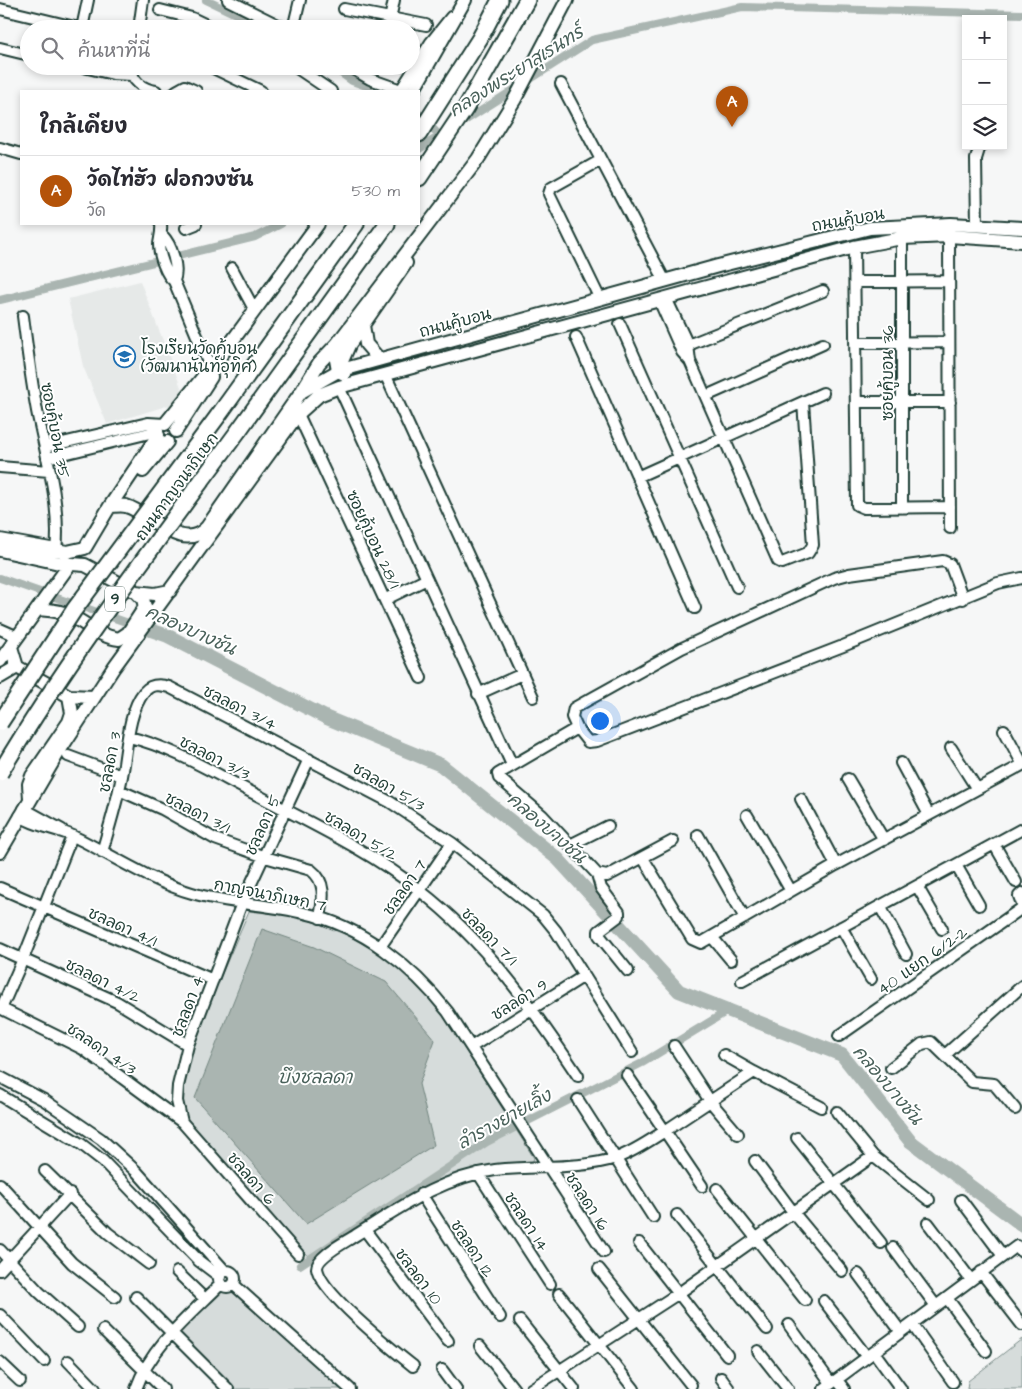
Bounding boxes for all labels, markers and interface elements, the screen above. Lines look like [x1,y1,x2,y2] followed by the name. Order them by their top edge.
[962,15,1007,150] map controls
[962,15,1007,60] button: +
[444,17,592,123] water label: คลองพระยาสุเรนทร์
[20,20,420,75] search box
[38,34,66,62] icon: search
[78,38,150,65] text: ค้นหาที่นี่
[962,60,1007,105] button: −
[716,86,748,127] pin: A
[962,105,1007,150] button: layers
[40,112,127,141] text: ใกล้เคียง
[87,167,254,194] text: วัดไท่ฮัว ฝอกวงซัน
[51,180,61,202] text: A
[352,180,400,202] text: 530 m
[87,200,106,222] text: วัด
[810,203,887,238] street label: ถนนคู้บอน
[417,303,494,344] street label: ถนนคู้บอน
[877,325,900,421] street label: ซอยคู้บอน 36
[141,337,258,379] place label: โรงเรียนวัดคู้บอน (วัฒนานันท์อุทิศ)
[113,345,137,369] school or university icon: โรงเรียนวัดคู้บอน (วัฒนานันท์อุทิศ)
[34,381,75,481] street label: ซอยคู้บอน 35
[130,428,224,545] street label: ถนนกาญจนาภิเษก
[340,487,405,593] street label: ซอยคู้บอน 28/1
[105,586,125,612] road number: 9
[142,599,241,662] water label: คลองบางชัน
[199,680,280,736] street label: ชลลดา 3/4
[587,708,613,734] your location
[93,730,127,795] street label: ชลลดา 3
[175,731,254,785] street label: ชลลดา 3/3
[348,757,429,816] street label: ชลลดา 5/3
[161,787,234,839] street label: ชลลดา 3/1
[502,787,592,870] water label: คลองบางชัน
[240,791,286,860] street label: ชลลดา 5
[320,805,401,866] street label: ชลลดา 5/2
[378,855,432,920] street label: ชลลดา 7
[212,873,328,917] street label: กาญจนาภิเษก 7
[84,902,161,952] street label: ชลลดา 4/1
[456,903,522,970] street label: ชลลดา 7/1
[873,922,972,1000] street label: 40 แยก 6/2-2
[61,953,144,1009] street label: ชลลดา 4/2
[166,972,210,1040] street label: ชลลดา 4
[487,974,552,1026] street label: ชลลดา 9
[62,1017,141,1080] street label: ชลลดา 4/3
[847,1040,929,1131] water label: คลองบางชัน
[278,1065,353,1090] water label: บึงชลลดา
[451,1079,557,1156] water label: ลำรางยายเลิ้ง
[222,1147,280,1210] street label: ชลลดา 6
[560,1168,614,1235] street label: ชลลดา 16
[499,1188,554,1255] street label: ชลลดา 14
[445,1215,499,1282] street label: ชลลดา 12
[390,1244,447,1309] street label: ชลลดา 10

